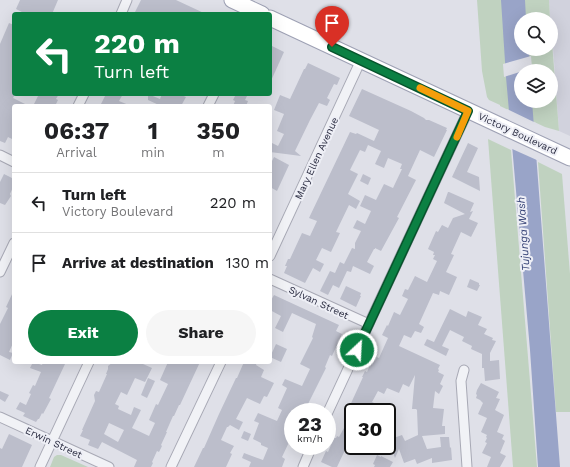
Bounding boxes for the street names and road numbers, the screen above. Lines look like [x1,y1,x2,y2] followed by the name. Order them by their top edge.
[477,110,559,157] street label: Victory Boulevard
[293,115,340,201] street label: Mary Ellen Avenue
[287,284,351,321] street label: Sylvan Street
[24,425,85,461] street label: Erwin Street

